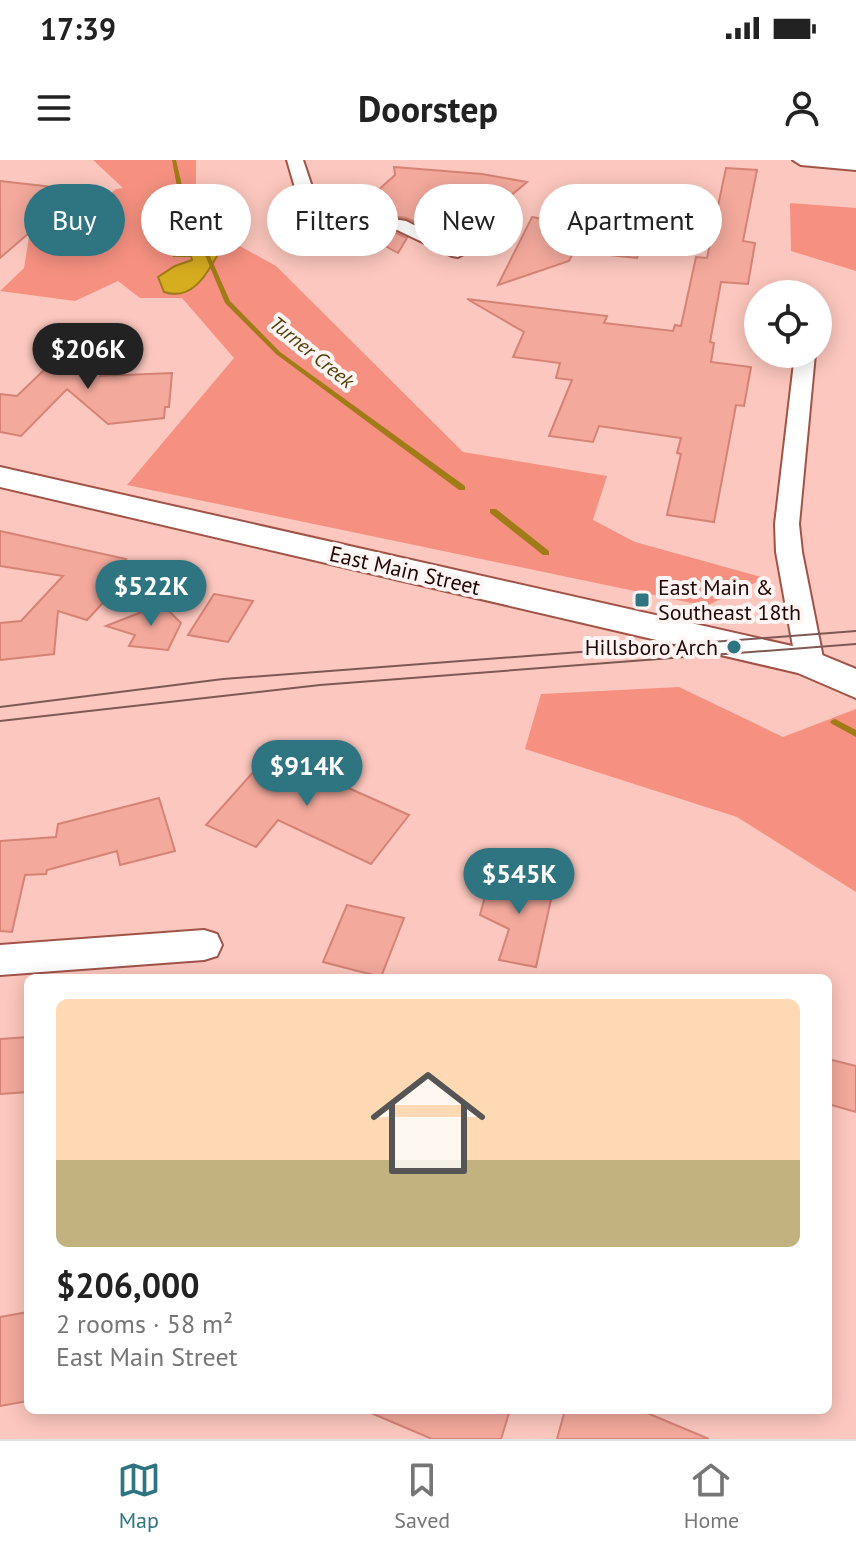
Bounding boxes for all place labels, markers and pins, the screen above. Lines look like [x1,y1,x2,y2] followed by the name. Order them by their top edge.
[32,323,144,391] pin: $206K
[95,560,207,628] pin: $522K
[658,573,801,626] place label: East Main & Southeast 18th
[633,591,651,609] marker: East Main & Southeast 18th
[585,633,718,661] place label: Hillsboro Arch
[725,638,743,656] marker: Hillsboro Arch
[251,740,363,808] pin: $914K
[463,848,575,916] pin: $545K

